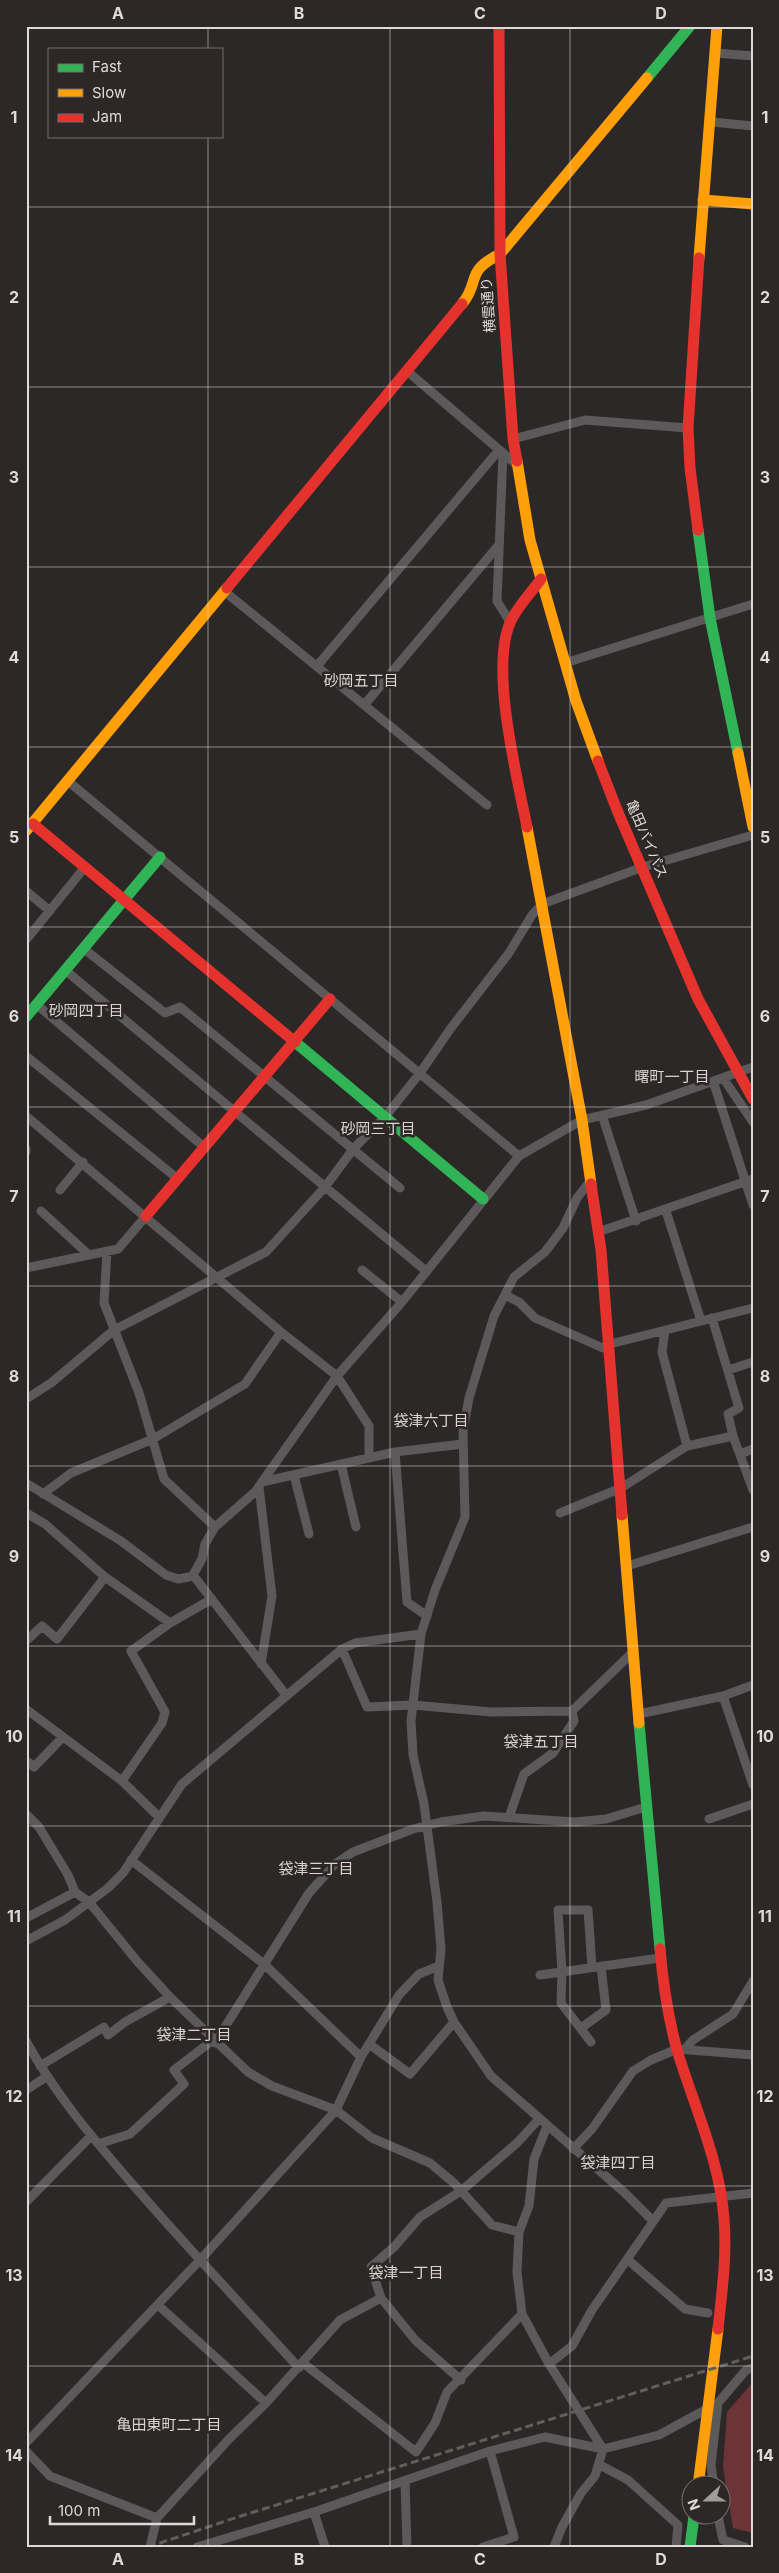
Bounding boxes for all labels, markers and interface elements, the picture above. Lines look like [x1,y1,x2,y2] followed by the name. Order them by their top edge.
[112,3,124,23] text: A
[294,3,304,23] text: B
[474,3,486,23] text: C
[655,3,667,23] text: D
[48,48,222,138] legend
[92,57,122,76] text: Fast
[92,83,126,102] text: Slow
[11,107,17,127] text: 1
[92,107,122,126] text: Jam
[762,107,768,127] text: 1
[477,277,498,334] street label: 横雲通り
[9,287,19,307] text: 2
[760,287,770,307] text: 2
[9,467,19,487] text: 3
[760,467,770,487] text: 3
[9,647,20,667] text: 4
[760,647,771,667] text: 4
[323,671,399,690] district label: 砂岡五丁目
[623,797,672,881] street label: 亀田バイパス
[9,827,19,847] text: 5
[760,827,770,847] text: 5
[48,1001,124,1020] district label: 砂岡四丁目
[9,1006,19,1026] text: 6
[760,1006,770,1026] text: 6
[634,1067,710,1086] district label: 曙町一丁目
[340,1119,416,1138] district label: 砂岡三丁目
[9,1186,19,1206] text: 7
[760,1186,770,1206] text: 7
[9,1366,19,1386] text: 8
[760,1366,770,1386] text: 8
[393,1411,469,1430] district label: 袋津六丁目
[9,1546,19,1566] text: 9
[760,1546,770,1566] text: 9
[5,1726,23,1746] text: 10
[756,1726,774,1746] text: 10
[503,1732,579,1751] district label: 袋津五丁目
[278,1859,354,1878] district label: 袋津三丁目
[7,1906,21,1926] text: 11
[758,1906,772,1926] text: 11
[156,2025,232,2044] district label: 袋津二丁目
[6,2086,22,2106] text: 12
[757,2086,773,2106] text: 12
[580,2153,656,2172] district label: 袋津四丁目
[368,2263,444,2282] district label: 袋津一丁目
[5,2265,23,2285] text: 13
[756,2265,774,2285] text: 13
[116,2415,222,2434] district label: 亀田東町二丁目
[5,2445,23,2465] text: 14
[756,2445,774,2465] text: 14
[682,2476,732,2526] north arrow
[50,2493,194,2525] scale bar
[684,2497,703,2513] text: N
[58,2501,100,2520] text: 100 m
[112,2549,124,2569] text: A
[294,2549,304,2569] text: B
[474,2549,486,2569] text: C
[655,2549,667,2569] text: D

